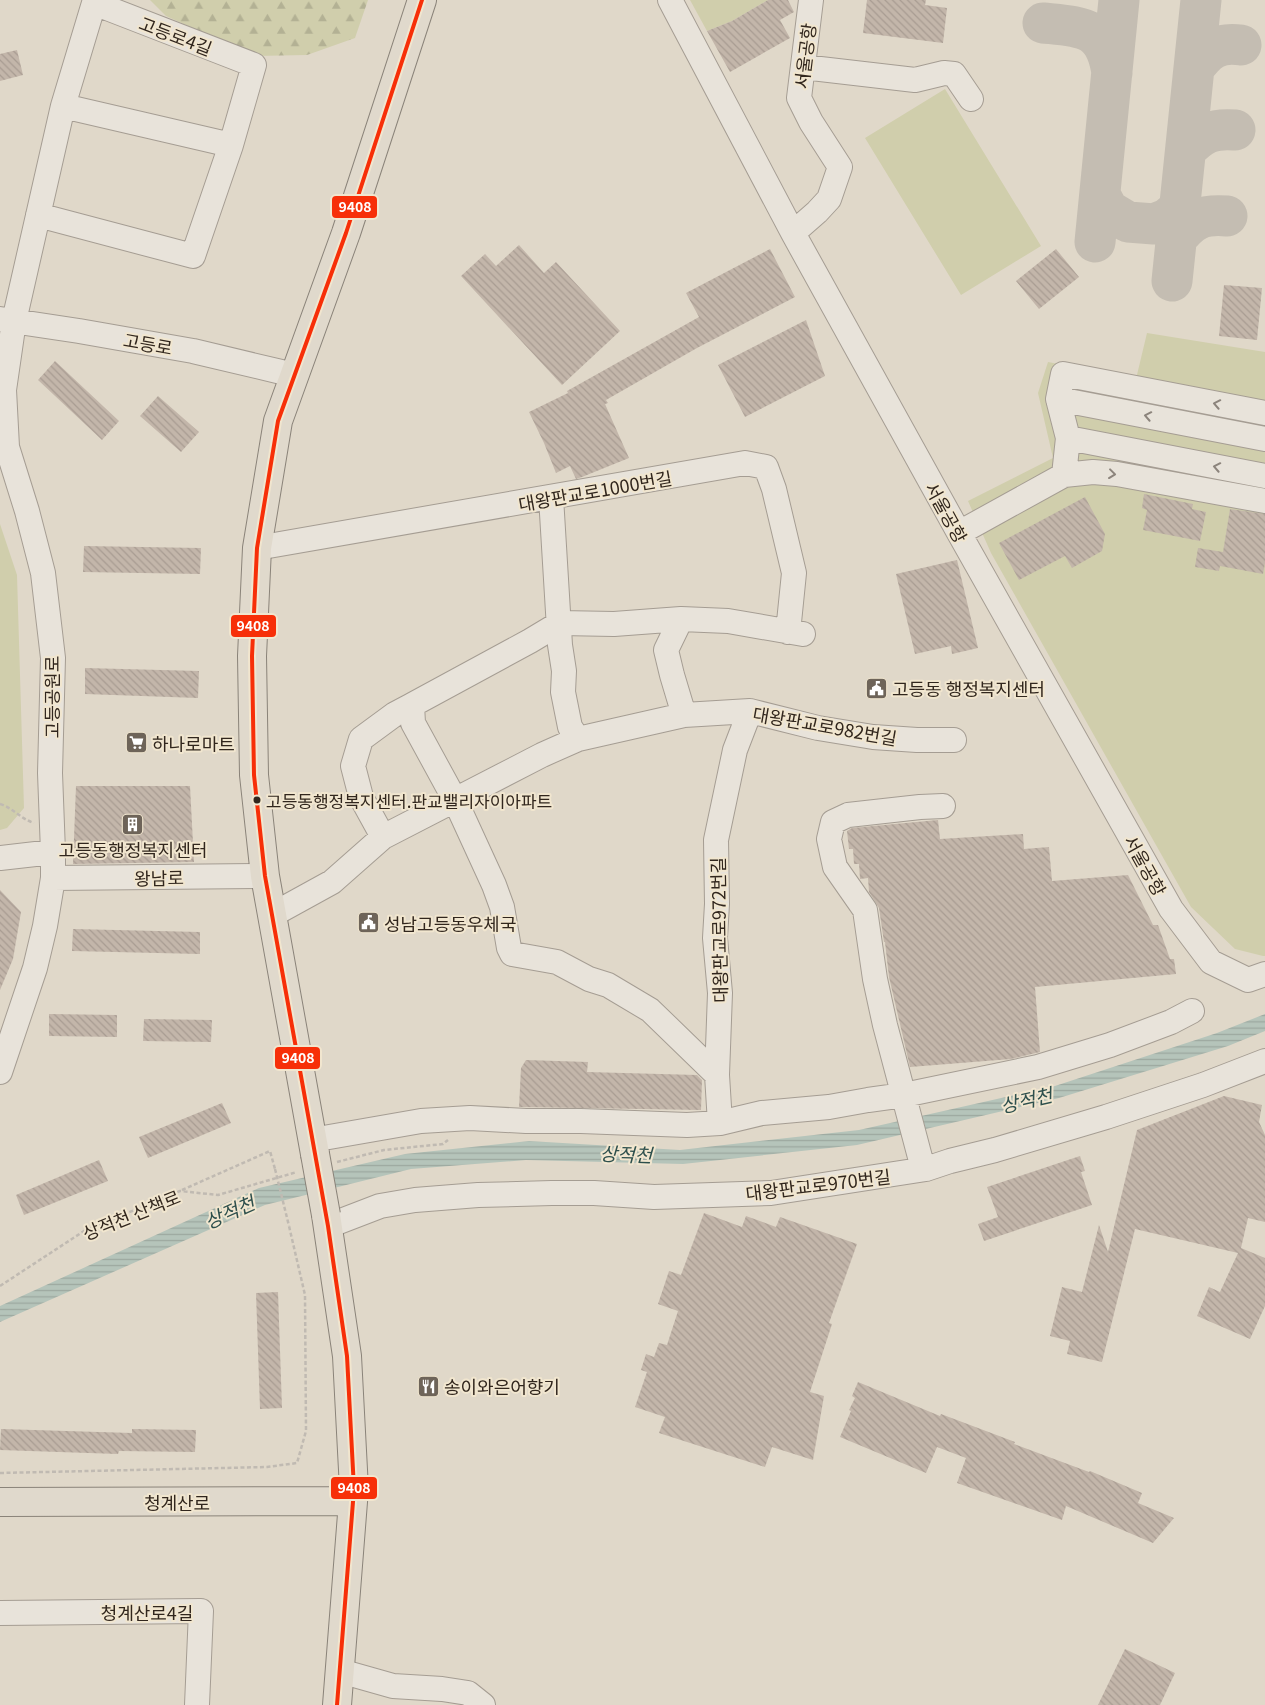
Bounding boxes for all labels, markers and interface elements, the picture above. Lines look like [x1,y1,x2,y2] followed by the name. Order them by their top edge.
[136,9,216,61] street label: 고등로4길
[787,22,821,90] street label: 서울공항
[331,195,378,219] line badge: 9408
[338,196,372,216] text: 9408
[121,326,175,360] street label: 고등로
[1213,399,1222,409] one-way arrow
[1144,412,1153,422] one-way arrow
[1213,462,1222,472] one-way arrow
[516,464,674,516] street label: 대왕판교로1000번길
[1108,468,1116,479] one-way arrow
[920,477,974,547] street label: 서울공항
[230,614,277,638] line badge: 9408
[236,615,270,635] text: 9408
[38,656,64,738] street label: 고등공원로
[892,675,1045,701] place label: 고등동 행정복지센터
[864,676,888,700] public building icon: 고등동 행정복지센터
[751,700,899,750] street label: 대왕판교로982번길
[152,730,235,756] place label: 하나로마트
[124,731,148,755] supermarket icon: 하나로마트
[266,788,552,813] place label: 고등동행정복지센터.판교밸리자이아파트
[252,795,262,805] marker: 고등동행정복지센터.판교밸리자이아파트
[121,812,145,836] building icon: 고등동행정복지센터
[1119,830,1173,900] street label: 서울공항
[58,836,208,862] place label: 고등동행정복지센터
[704,857,732,1003] street label: 대왕판교로972번길
[134,864,184,890] street label: 왕남로
[384,910,516,936] place label: 성남고등동우체국
[356,911,380,935] public building icon: 성남고등동우체국
[274,1046,321,1070] line badge: 9408
[281,1047,315,1067] text: 9408
[997,1080,1056,1118] water label: 상적천
[599,1139,654,1167] water label: 상적천
[744,1162,892,1206] street label: 대왕판교로970번길
[78,1183,184,1245] street label: 상적천 산책로
[200,1187,260,1234] water label: 상적천
[444,1373,560,1399] place label: 송이와은어향기
[416,1374,440,1398] restaurant icon: 송이와은어향기
[330,1476,378,1500] line badge: 9408
[337,1477,371,1497] text: 9408
[144,1489,210,1515] street label: 청계산로
[101,1599,193,1625] street label: 청계산로4길

